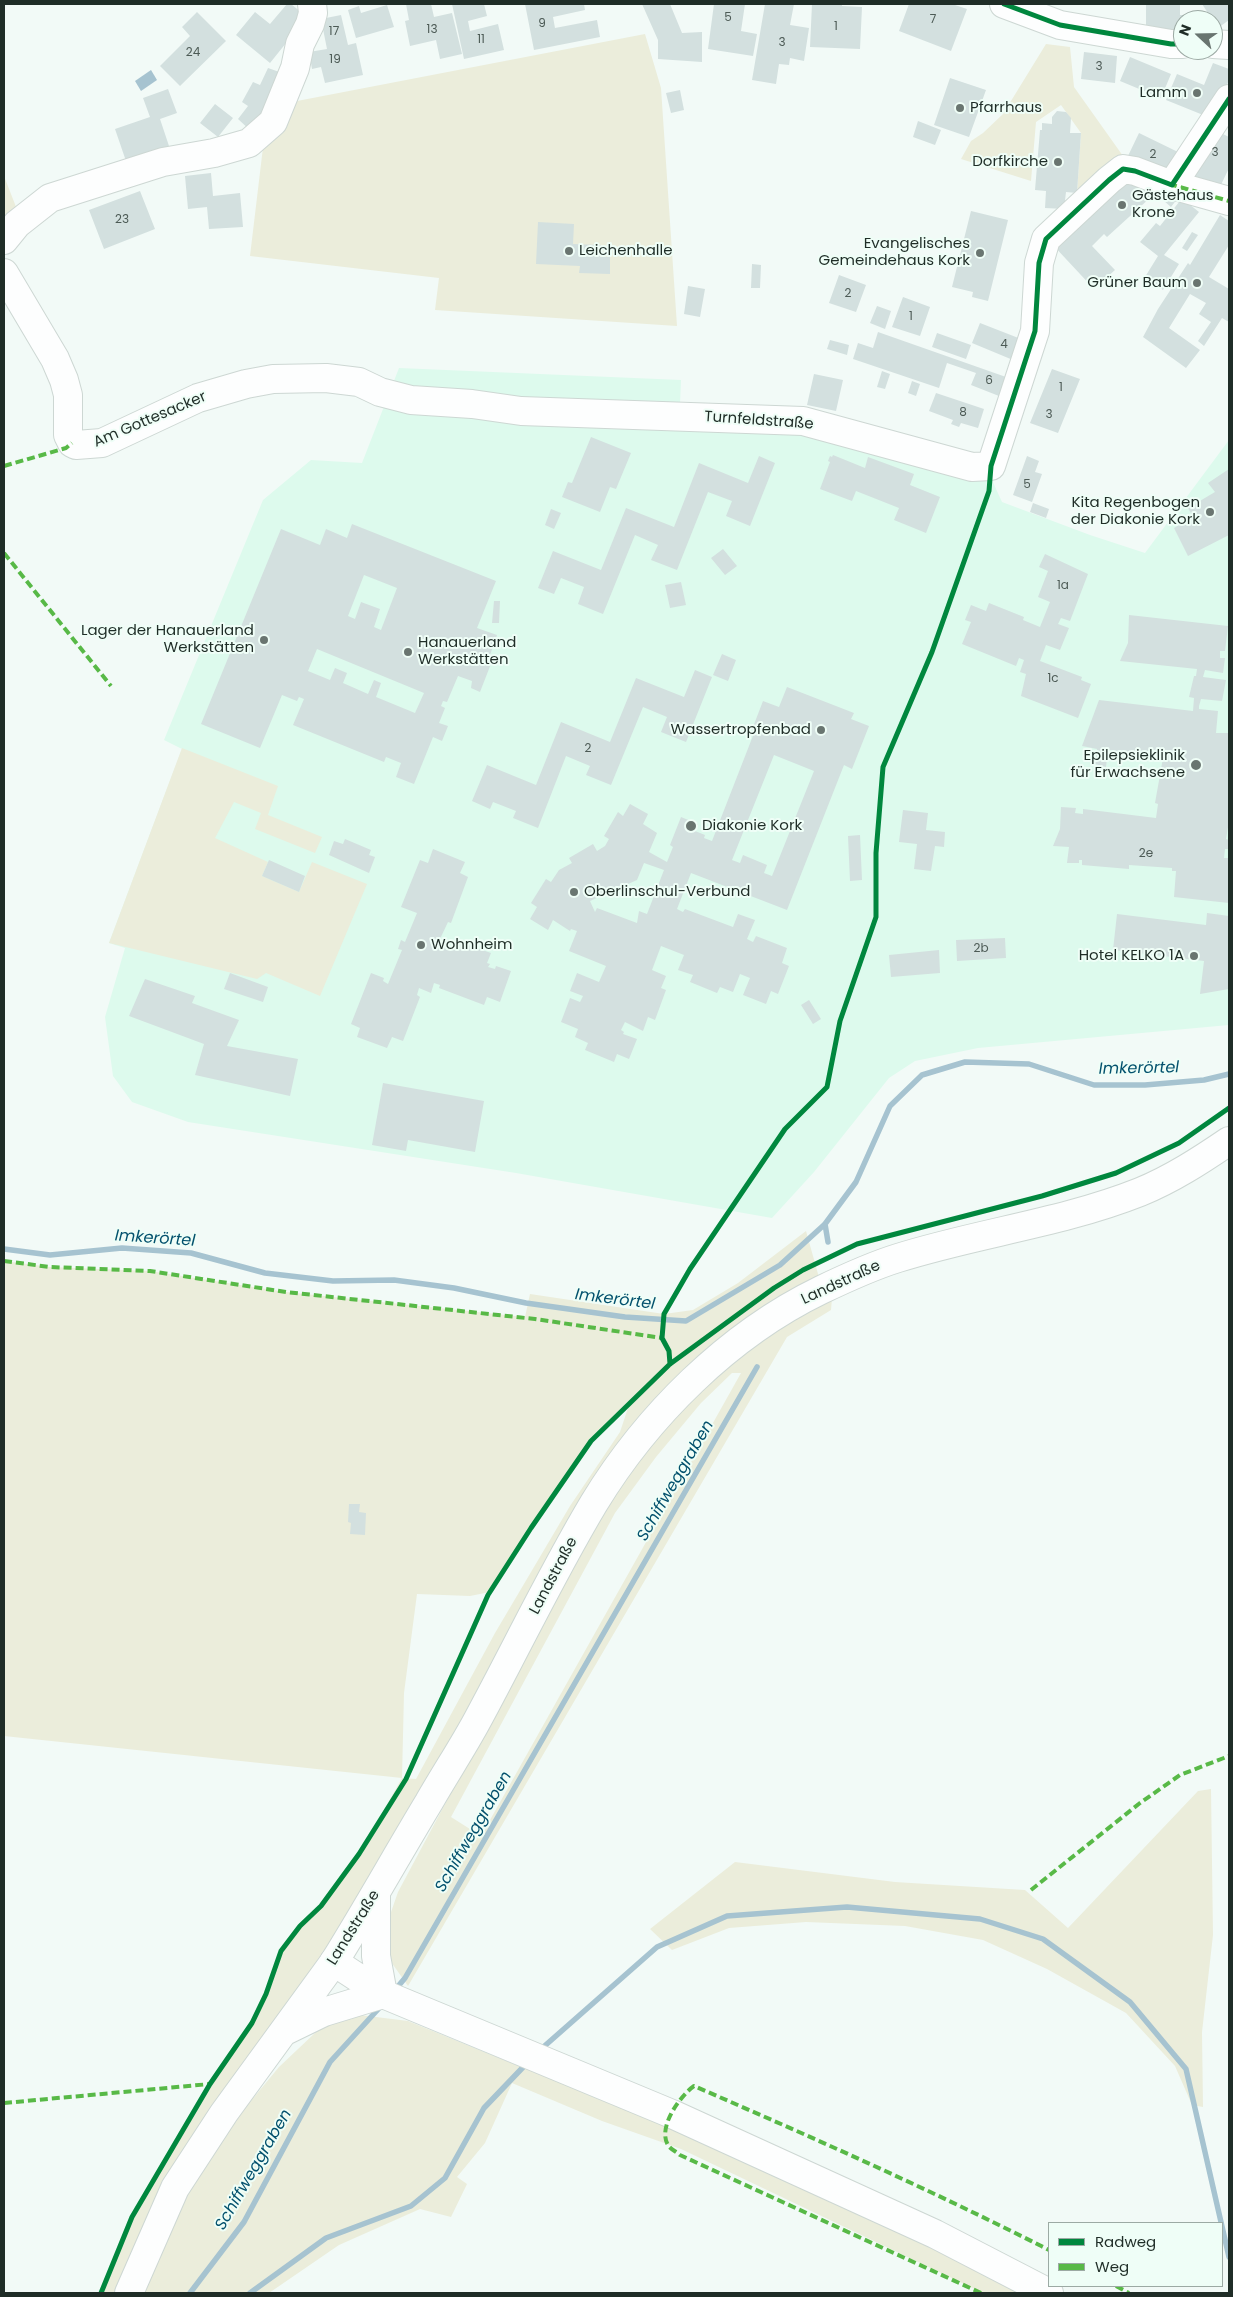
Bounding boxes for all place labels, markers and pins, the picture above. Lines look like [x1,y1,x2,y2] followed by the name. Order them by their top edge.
[1139,84,1187,102] place label: Lamm
[1191,87,1203,99] marker: Lamm
[970,99,1042,117] place label: Pfarrhaus
[954,102,966,114] marker: Pfarrhaus
[972,153,1048,171] place label: Dorfkirche
[1052,156,1064,168] marker: Dorfkirche
[1132,187,1214,222] place label: Gästehaus Krone
[1116,199,1128,211] marker: Gästehaus Krone
[818,235,970,270] place label: Evangelisches Gemeindehaus Kork
[579,242,672,260] place label: Leichenhalle
[563,245,575,257] marker: Leichenhalle
[974,247,986,259] marker: Evangelisches Gemeindehaus Kork
[1087,274,1187,292] place label: Grüner Baum
[1191,277,1203,289] marker: Grüner Baum
[1071,494,1200,529] place label: Kita Regenbogen der Diakonie Kork
[1204,506,1216,518] marker: Kita Regenbogen der Diakonie Kork
[81,622,254,657] place label: Lager der Hanauerland Werkstätten
[258,634,270,646] marker: Lager der Hanauerland Werkstätten
[418,634,516,669] place label: Hanauerland Werkstätten
[402,646,414,658] marker: Hanauerland Werkstätten
[671,721,811,739] place label: Wassertropfenbad
[815,724,827,736] marker: Wassertropfenbad
[1070,747,1185,782] place label: Epilepsieklinik für Erwachsene
[1189,758,1203,772] marker: Epilepsieklinik für Erwachsene
[702,817,802,835] place label: Diakonie Kork
[684,819,698,833] marker: Diakonie Kork
[584,883,750,901] place label: Oberlinschul-Verbund
[568,886,580,898] marker: Oberlinschul-Verbund
[431,936,512,954] place label: Wohnheim
[415,939,427,951] marker: Wohnheim
[1079,947,1184,965] place label: Hotel KELKO 1A
[1188,950,1200,962] marker: Hotel KELKO 1A

